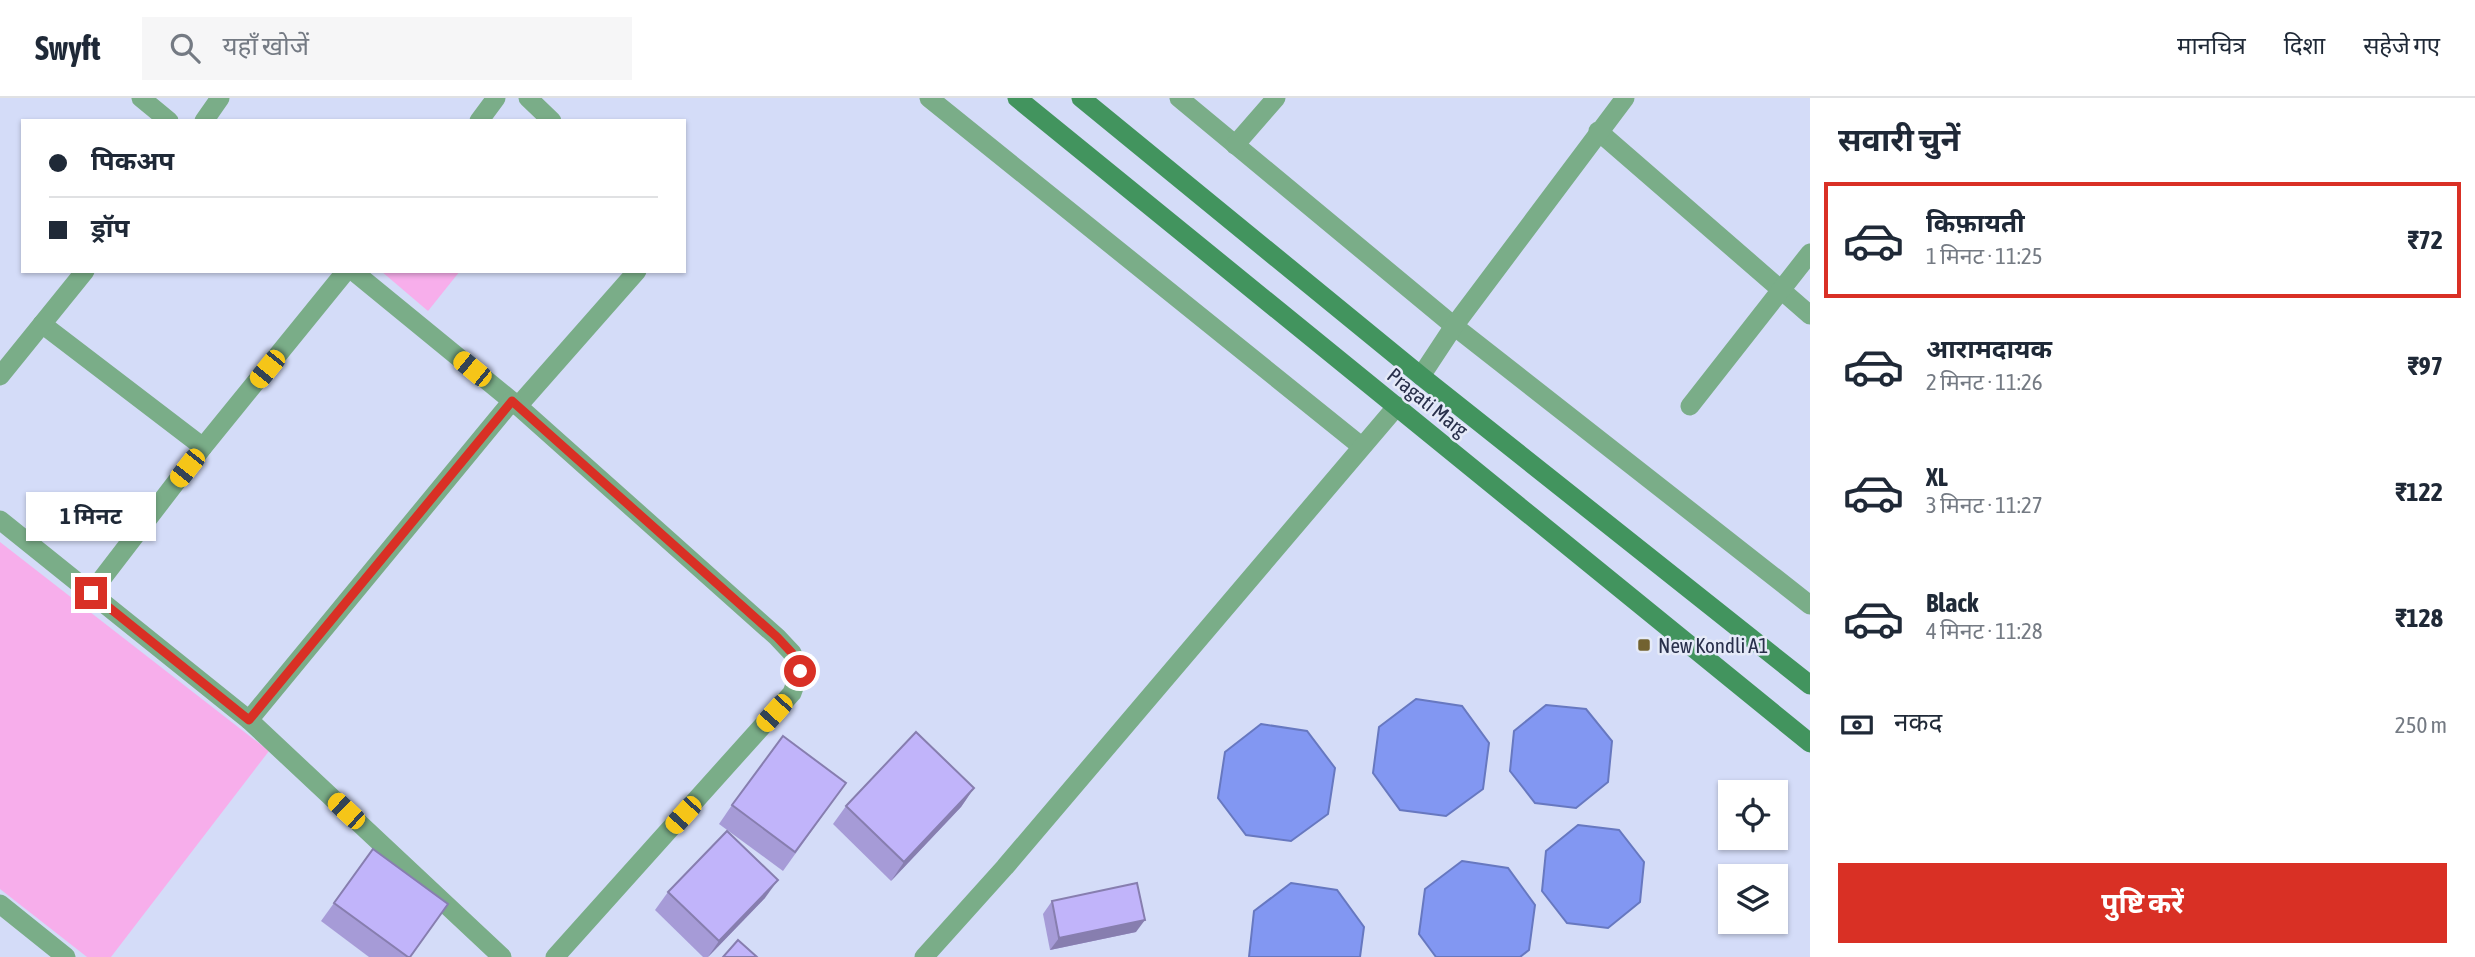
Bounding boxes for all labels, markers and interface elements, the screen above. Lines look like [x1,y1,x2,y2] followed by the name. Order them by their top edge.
[142,17,632,80] search box
[35,29,100,67] text: Swyft
[166,29,204,67] icon: search
[222,31,309,61] text: यहाँ खोजें
[2177,32,2246,59] text: मानचित्र
[2284,32,2325,59] text: दिशा
[2363,32,2440,59] text: सहेजे गए
[1838,121,1960,158] text: सवारी चुनें
[91,146,174,176] text: पिकअप
[1926,208,2025,238] text: किफ़ायती
[1842,209,1905,272] icon: car
[91,213,129,243] text: ड्रॉप
[2407,225,2443,255] text: ₹72
[1926,243,2043,269] text: 1 मिनट · 11:25
[1926,334,2052,364] text: आरामदायक
[1842,335,1905,398] icon: car
[246,346,289,392] car
[450,348,495,390] car
[2407,351,2443,381] text: ₹97
[1383,362,1473,442] street label: Pragati Marg
[1926,369,2043,395] text: 2 मिनट · 11:26
[166,445,209,491] car
[1842,461,1905,524] icon: car
[1926,462,1948,492] text: XL
[2395,477,2443,507] text: ₹122
[26,491,156,540] callout: 1 मिनट
[1926,492,2043,518] text: 3 मिनट · 11:27
[60,503,122,529] text: 1 मिनट
[75,577,107,609] route end
[1842,587,1905,650] icon: car
[1926,588,1978,618] text: Black
[2395,603,2443,633] text: ₹128
[1926,618,2043,644] text: 4 मिनट · 11:28
[1658,633,1768,657] place label: New Kondli A1
[1636,637,1652,653] marker: New Kondli A1
[784,655,816,687] route start
[753,690,796,736] car
[1838,706,1876,744] icon: cash
[1894,707,1942,737] text: नकद
[2395,712,2447,738] text: 250 m
[1718,780,1788,934] map controls
[1718,780,1788,850] button: locate
[324,789,369,833] car
[662,792,705,838] car
[1838,863,2447,943] button: पुष्टि करें
[1718,864,1788,934] button: layers

